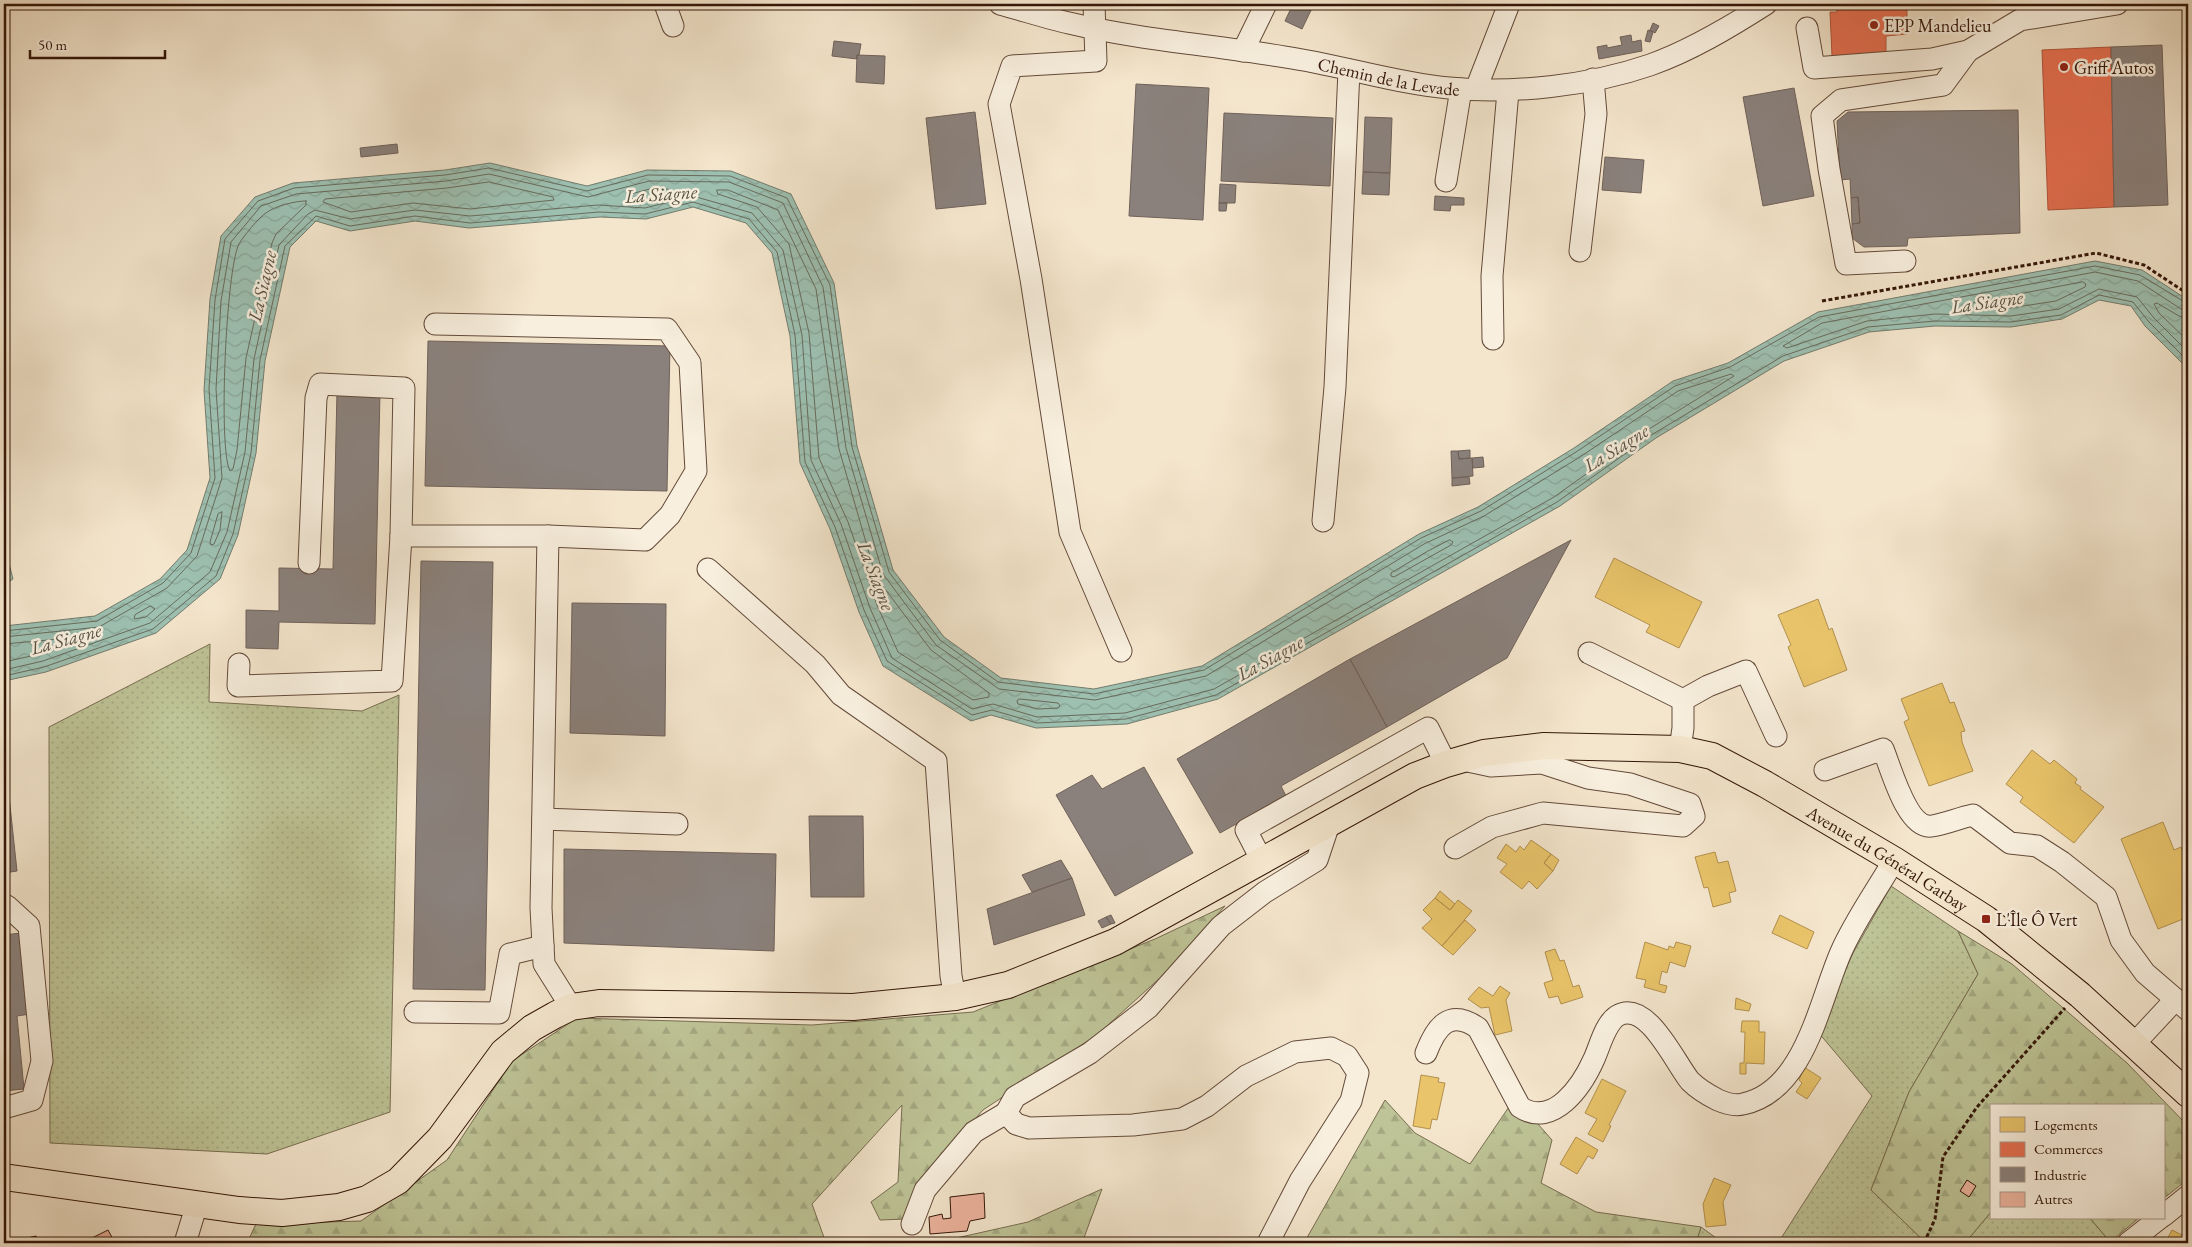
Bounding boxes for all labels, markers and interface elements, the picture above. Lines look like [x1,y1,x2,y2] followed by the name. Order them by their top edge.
[1884,14,1992,37] place label: EPP Mandelieu
[1868,19,1880,31] marker: EPP Mandelieu
[30,28,165,60] scale bar
[38,35,67,54] text: 50 m
[1316,52,1460,100] street label: Chemin de la Levade
[2074,56,2154,79] place label: Griff Autos
[2058,61,2070,73] marker: Griff Autos
[623,179,698,209] water label: La Siagne
[241,247,282,325] water label: La Siagne
[1948,285,2025,320] water label: La Siagne
[1578,418,1654,478] water label: La Siagne
[851,537,901,615] water label: La Siagne
[27,617,105,661] water label: La Siagne
[1231,629,1308,687] water label: La Siagne
[1802,799,1973,916] street label: Avenue du Général Garbay
[1996,908,2078,931] place label: L'Île Ô Vert
[1980,913,1992,925] marker: L'Île Ô Vert
[1990,1104,2164,1220] legend
[2034,1115,2098,1134] text: Logements
[2034,1139,2103,1158] text: Commerces
[2034,1165,2087,1184] text: Industrie
[2033,1189,2073,1208] text: Autres

